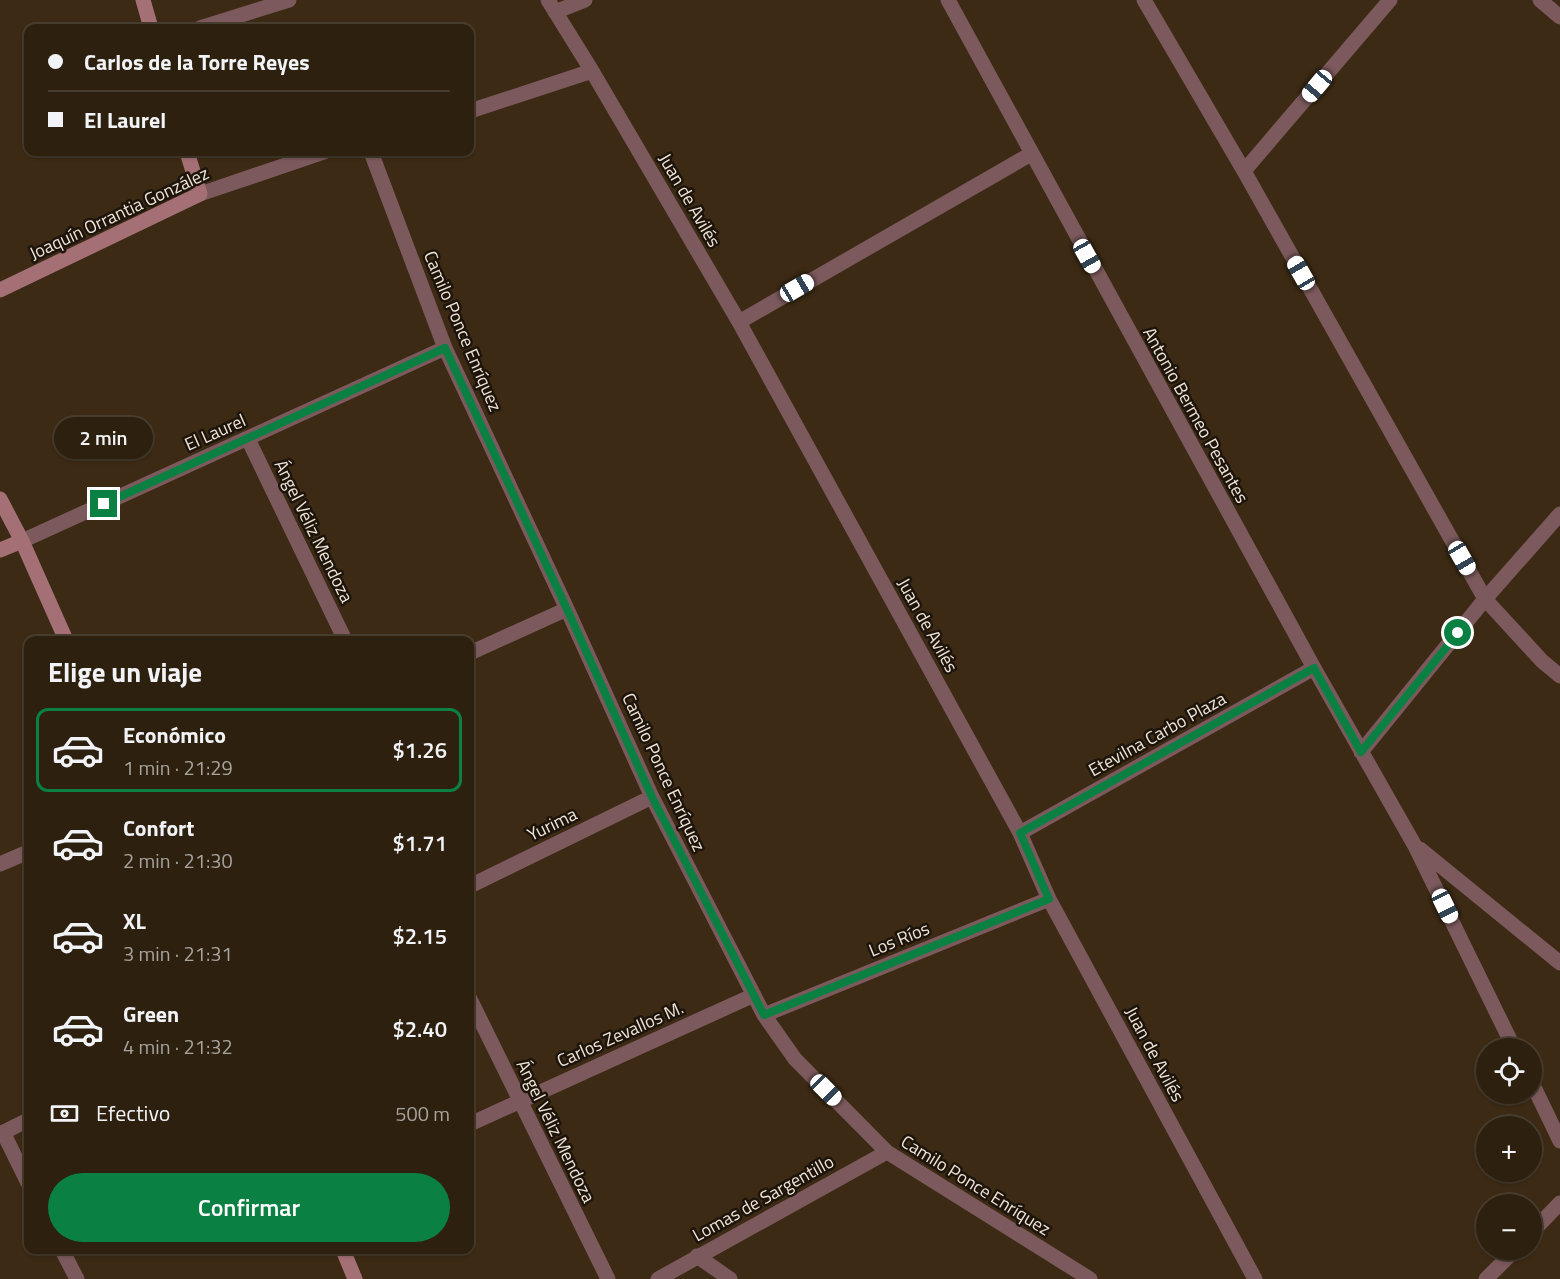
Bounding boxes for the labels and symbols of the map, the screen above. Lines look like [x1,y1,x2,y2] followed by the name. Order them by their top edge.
[1299,66,1335,106] car
[652,148,728,252] street label: Juan de Avilés
[25,159,213,267] street label: Joaquín Orrantia González
[1070,236,1104,276] car
[417,247,509,415] street label: Camilo Ponce Enríquez
[1284,253,1318,293] car
[777,271,817,305] car
[1136,322,1256,508] street label: Antonio Bermeo Pesantes
[180,407,250,457] street label: El Laurel
[54,417,154,459] callout: 2 min
[268,455,360,607] street label: Ángel Véliz Mendoza
[90,490,117,517] route end
[1445,538,1479,578] car
[891,573,965,677] street label: Juan de Avilés
[1444,619,1471,646] route start
[1083,685,1231,783] street label: Etevilna Carbo Plaza
[615,688,713,856] street label: Camilo Ponce Enríquez
[523,800,581,848] street label: Yurima
[1429,886,1461,926] car
[865,915,933,963] street label: Los Ríos
[552,994,688,1074] street label: Carlos Zevallos M.
[1119,1001,1191,1107] street label: Juan de Avilés
[510,1055,602,1207] street label: Ángel Véliz Mendoza
[807,1071,845,1109] car
[896,1128,1056,1242] street label: Camilo Ponce Enríquez
[687,1148,839,1248] street label: Lomas de Sargentillo

